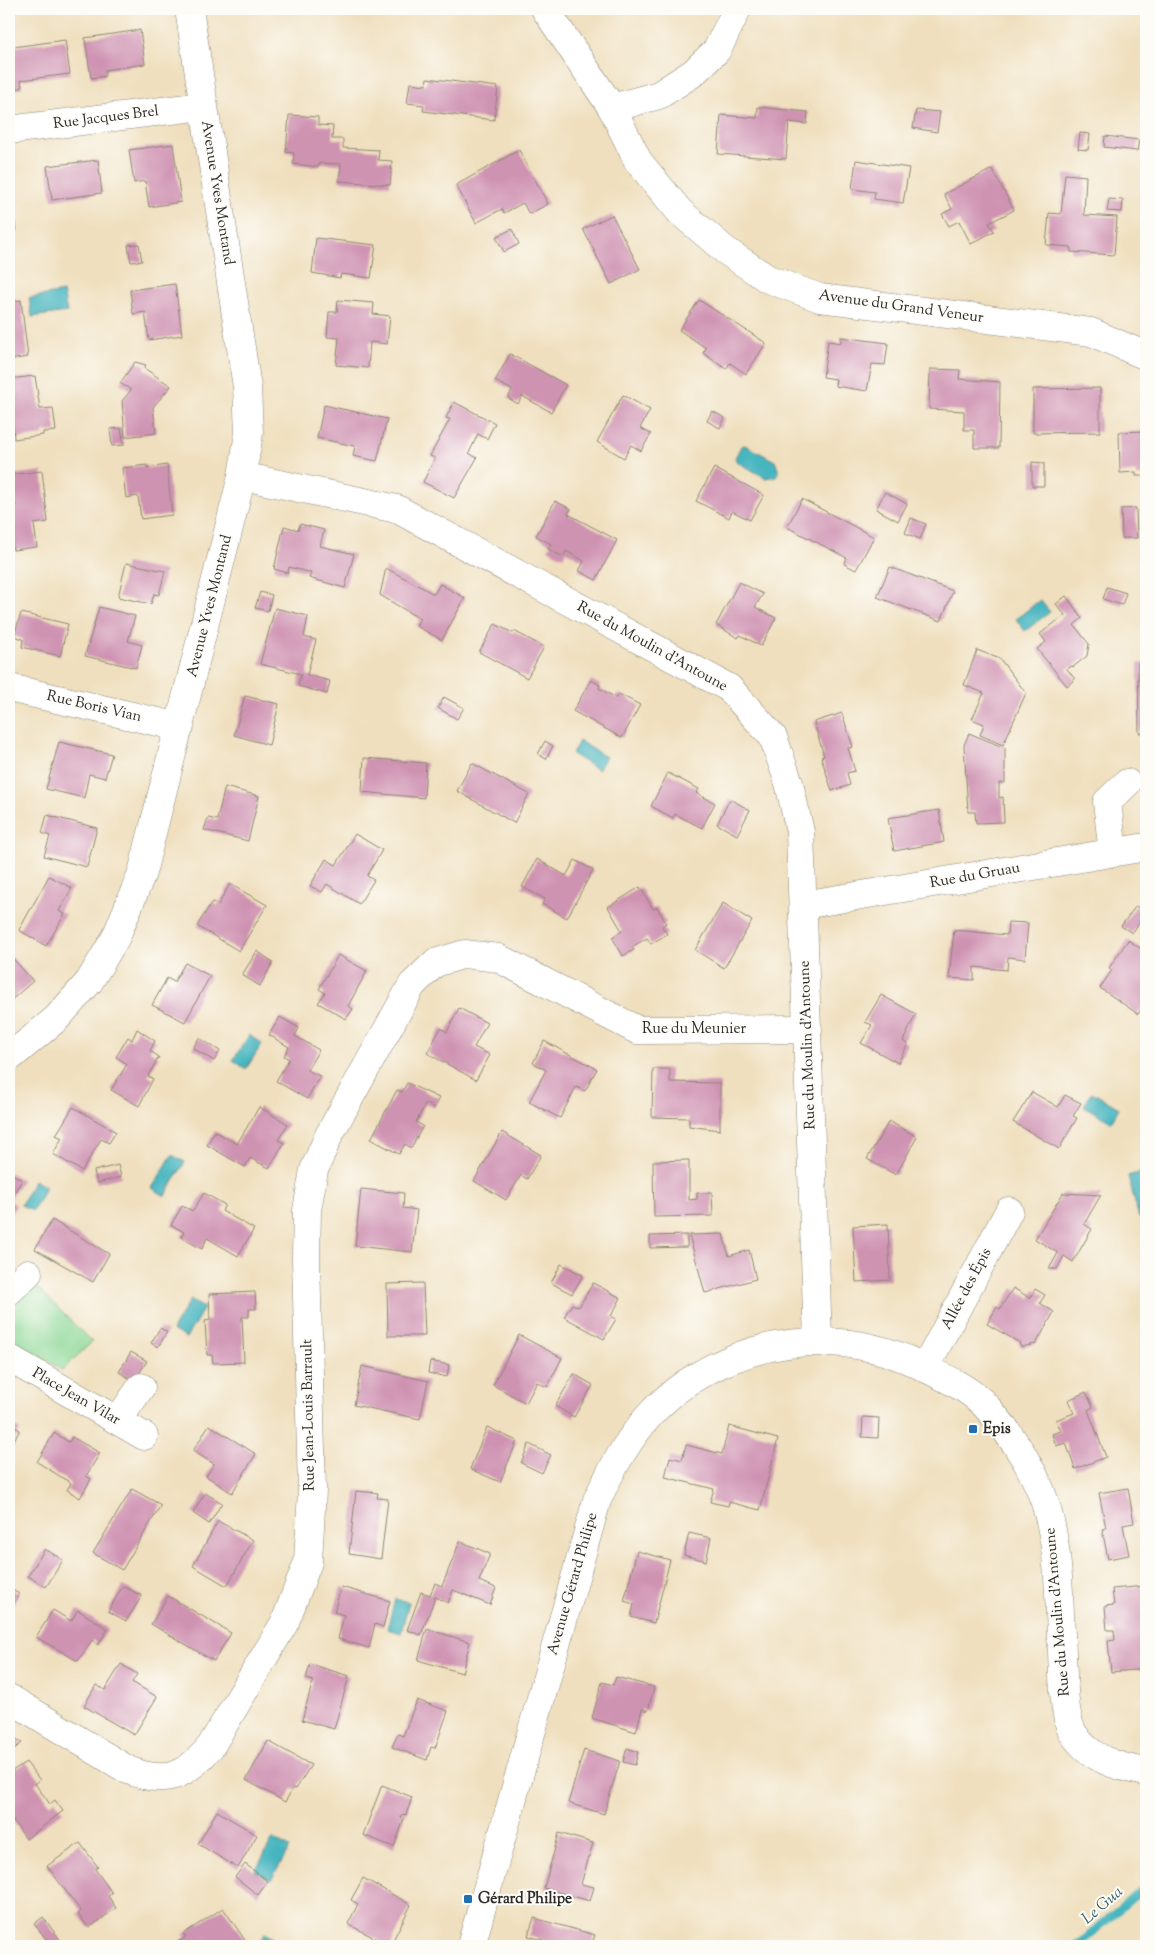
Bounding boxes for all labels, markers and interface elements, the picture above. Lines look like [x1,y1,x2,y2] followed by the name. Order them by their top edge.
[52,101,160,135] street label: Rue Jacques Brel
[195,119,239,267] street label: Avenue Yves Montand
[817,285,985,329] street label: Avenue du Grand Veneur
[182,532,238,679] street label: Avenue Yves Montand
[573,597,731,697] street label: Rue du Moulin d'Antoune
[44,686,144,728] street label: Rue Boris Vian
[928,858,1022,894] street label: Rue du Gruau
[795,960,821,1130] street label: Rue du Moulin d'Antoune
[642,1019,746,1040] street label: Rue du Meunier
[936,1244,997,1333] street label: Allée des Épis
[297,1339,321,1491] street label: Rue Jean-Louis Barrault
[28,1363,124,1431] street label: Place Jean Vilar
[983,1419,1011,1440] place label: Epis
[967,1423,979,1435] marker: Epis
[543,1510,603,1658] street label: Avenue Gérard Philipe
[1040,1527,1076,1697] street label: Rue du Moulin d'Antoune
[1077,1881,1129,1931] water label: Le Gua
[478,1889,572,1910] place label: Gérard Philipe
[462,1893,474,1905] marker: Gérard Philipe

